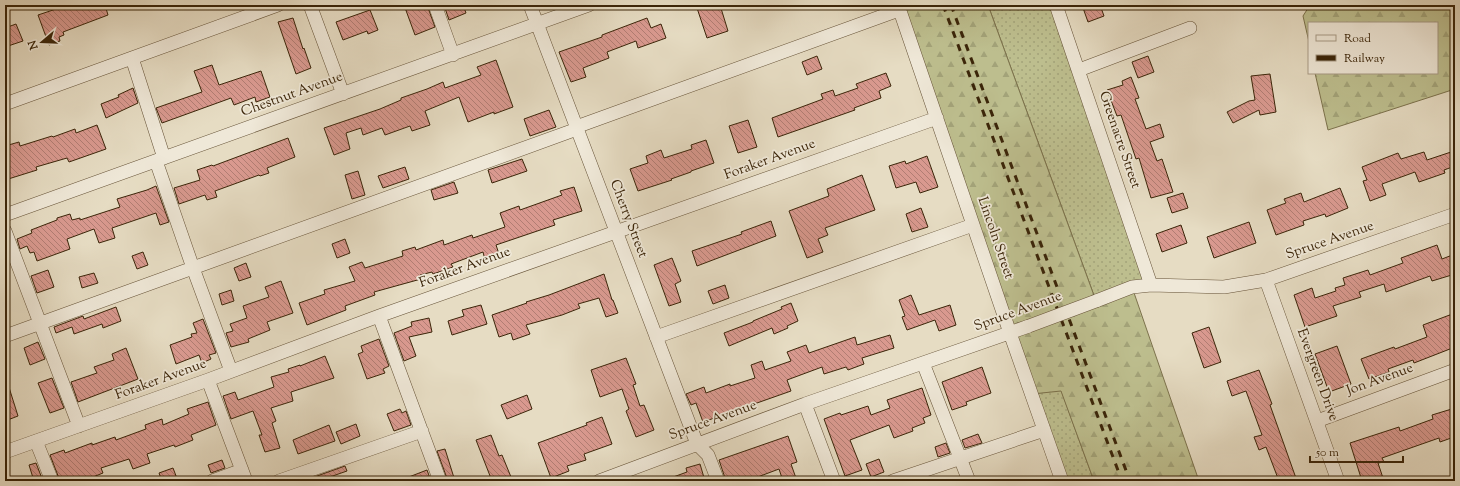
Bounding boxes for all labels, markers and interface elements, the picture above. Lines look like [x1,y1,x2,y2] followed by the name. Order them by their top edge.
[22,22,62,62] north arrow
[1308,22,1438,74] legend
[1344,30,1371,48] text: Road
[24,38,43,53] text: N
[1344,50,1385,68] text: Railway
[238,67,346,123] street label: Chestnut Avenue
[1093,89,1145,191] street label: Greenacre Street
[722,134,818,186] street label: Foraker Avenue
[604,177,652,261] street label: Cherry Street
[972,194,1018,282] street label: Lincoln Street
[1283,217,1377,265] street label: Spruce Avenue
[417,242,513,294] street label: Foraker Avenue
[971,287,1065,337] street label: Spruce Avenue
[1291,326,1343,424] street label: Evergreen Drive
[113,354,209,406] street label: Foraker Avenue
[1343,359,1416,402] street label: Jon Avenue
[666,396,760,446] street label: Spruce Avenue
[1310,438,1403,464] scale bar
[1315,444,1339,462] text: 50 m

